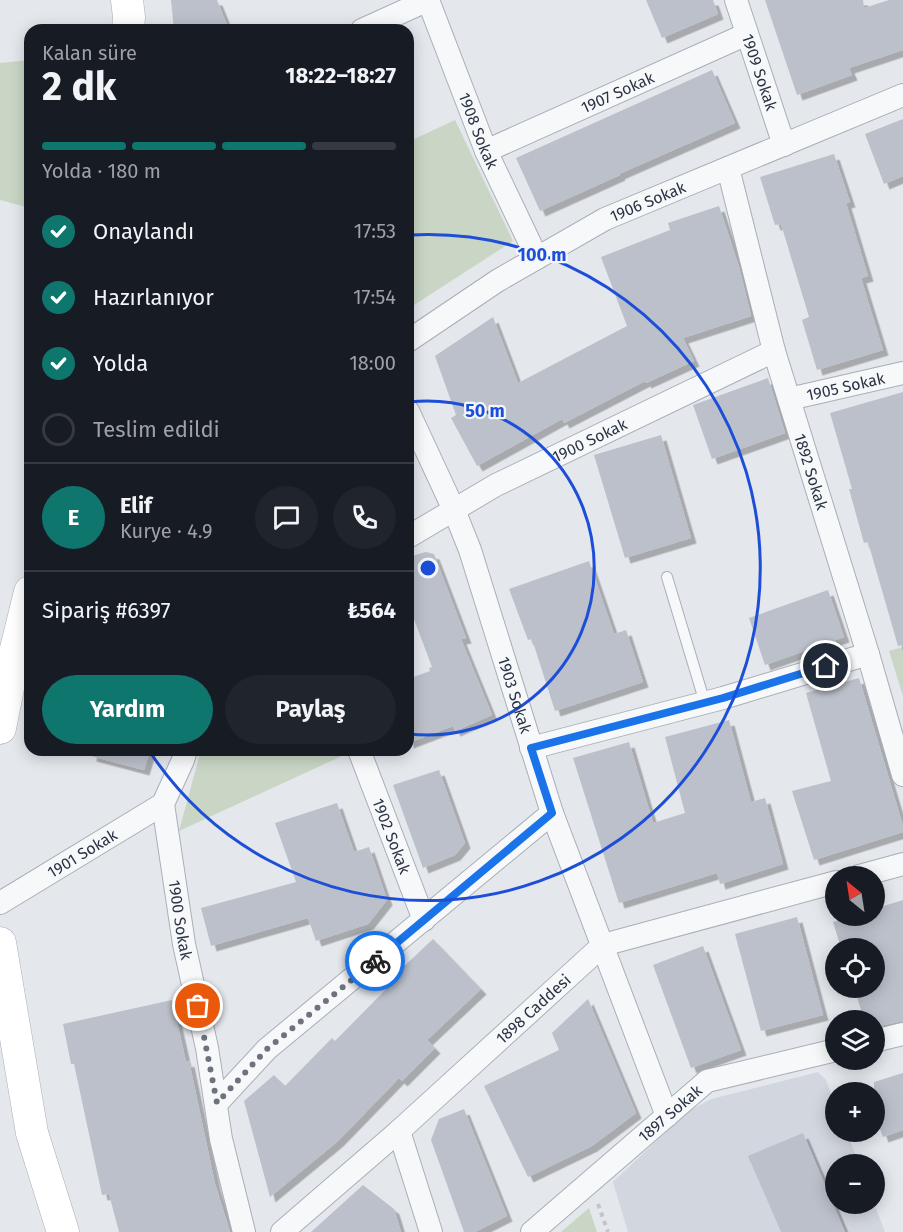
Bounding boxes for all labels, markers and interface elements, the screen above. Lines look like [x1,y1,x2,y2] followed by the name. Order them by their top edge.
[738,31,782,114] street label: 1909 Sokak
[42,41,137,65] text: Kalan süre
[285,62,396,89] text: 18:22–18:27
[42,64,116,110] text: 2 dk
[578,67,658,117] street label: 1907 Sokak
[455,90,503,172] street label: 1908 Sokak
[42,159,161,183] text: Yolda · 180 m
[607,177,689,225] street label: 1906 Sokak
[42,215,75,248] icon: check
[93,218,194,245] text: Onaylandı
[354,219,396,243] text: 17:53
[518,244,566,266] text: 100 m
[42,281,75,314] icon: check
[93,284,214,311] text: Hazırlanıyor
[353,285,396,309] text: 17:54
[42,347,75,380] icon: check
[93,350,148,377] text: Yolda
[349,351,396,375] text: 18:00
[805,368,887,404] street label: 1905 Sokak
[465,400,505,422] text: 50 m
[549,414,631,466] street label: 1900 Sokak
[93,416,220,443] text: Teslim edildi
[791,431,832,513] street label: 1892 Sokak
[255,486,318,549] button: chat
[333,486,396,549] button: phone
[120,492,152,519] text: Elif
[68,504,79,531] text: E
[120,519,212,543] text: Kurye · 4.9
[418,558,438,578] centre of rings
[42,597,170,624] text: Sipariş #6397
[347,597,396,624] text: ₺564
[800,640,851,691] pin
[809,649,842,682] icon: home
[494,654,536,736] street label: 1903 Sokak
[42,675,213,744] button: Yardım
[225,675,396,744] button: Paylaş
[369,796,415,877] street label: 1902 Sokak
[44,824,121,882] street label: 1901 Sokak
[825,866,885,926] north arrow
[825,866,885,1214] map controls
[165,879,197,962] street label: 1900 Sokak
[345,931,405,991] courier
[825,938,885,998] button: locate
[359,945,392,978] icon: bike
[492,970,574,1048] street label: 1898 Caddesi
[172,980,223,1031] pin
[181,989,214,1022] icon: bag
[825,1010,885,1070] button: layers
[634,1080,706,1146] street label: 1897 Sokak
[825,1082,885,1142] button: +
[825,1154,885,1214] button: −

